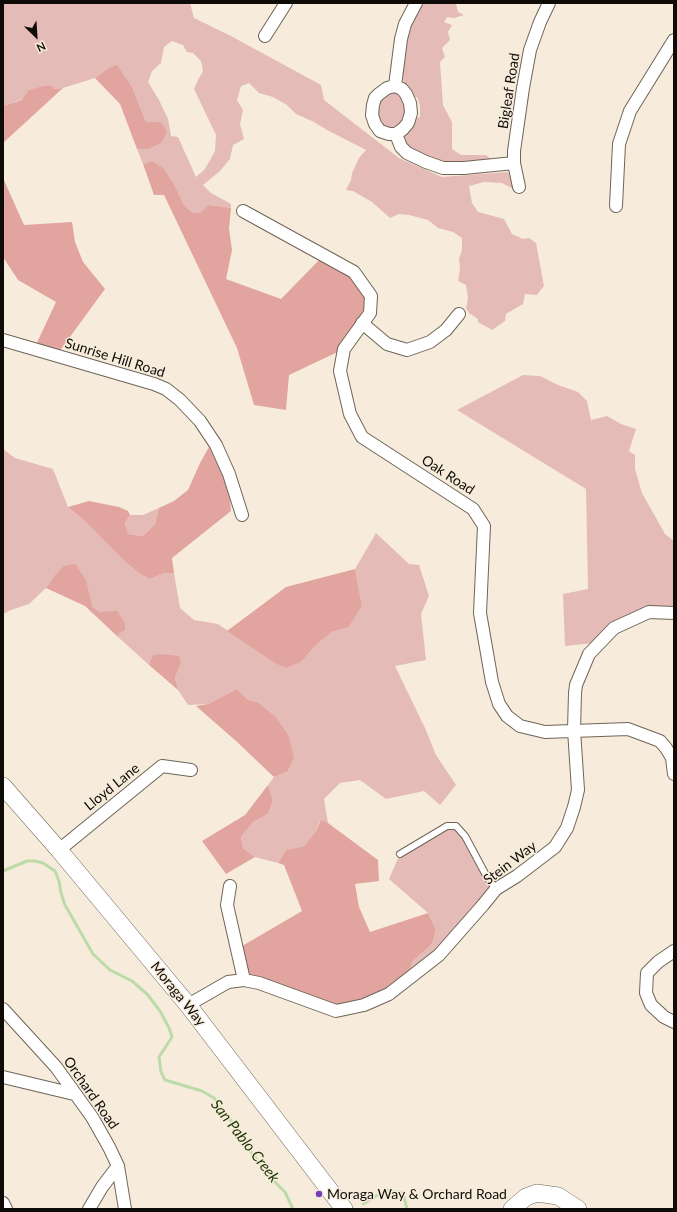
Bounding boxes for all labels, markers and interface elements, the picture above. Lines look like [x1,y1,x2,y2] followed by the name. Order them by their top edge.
[16,16,56,56] north arrow
[35,40,48,55] text: N
[495,52,523,130] street label: Bigleaf Road
[63,335,167,381] street label: Sunrise Hill Road
[418,452,478,498] street label: Oak Road
[81,760,143,814] street label: Lloyd Lane
[480,838,540,888] street label: Stein Way
[147,958,209,1030] street label: Moraga Way
[60,1054,122,1132] street label: Orchard Road
[207,1096,283,1186] water label: San Pablo Creek
[327,1186,507,1202] place label: Moraga Way & Orchard Road
[314,1189,324,1199] marker: Moraga Way & Orchard Road

